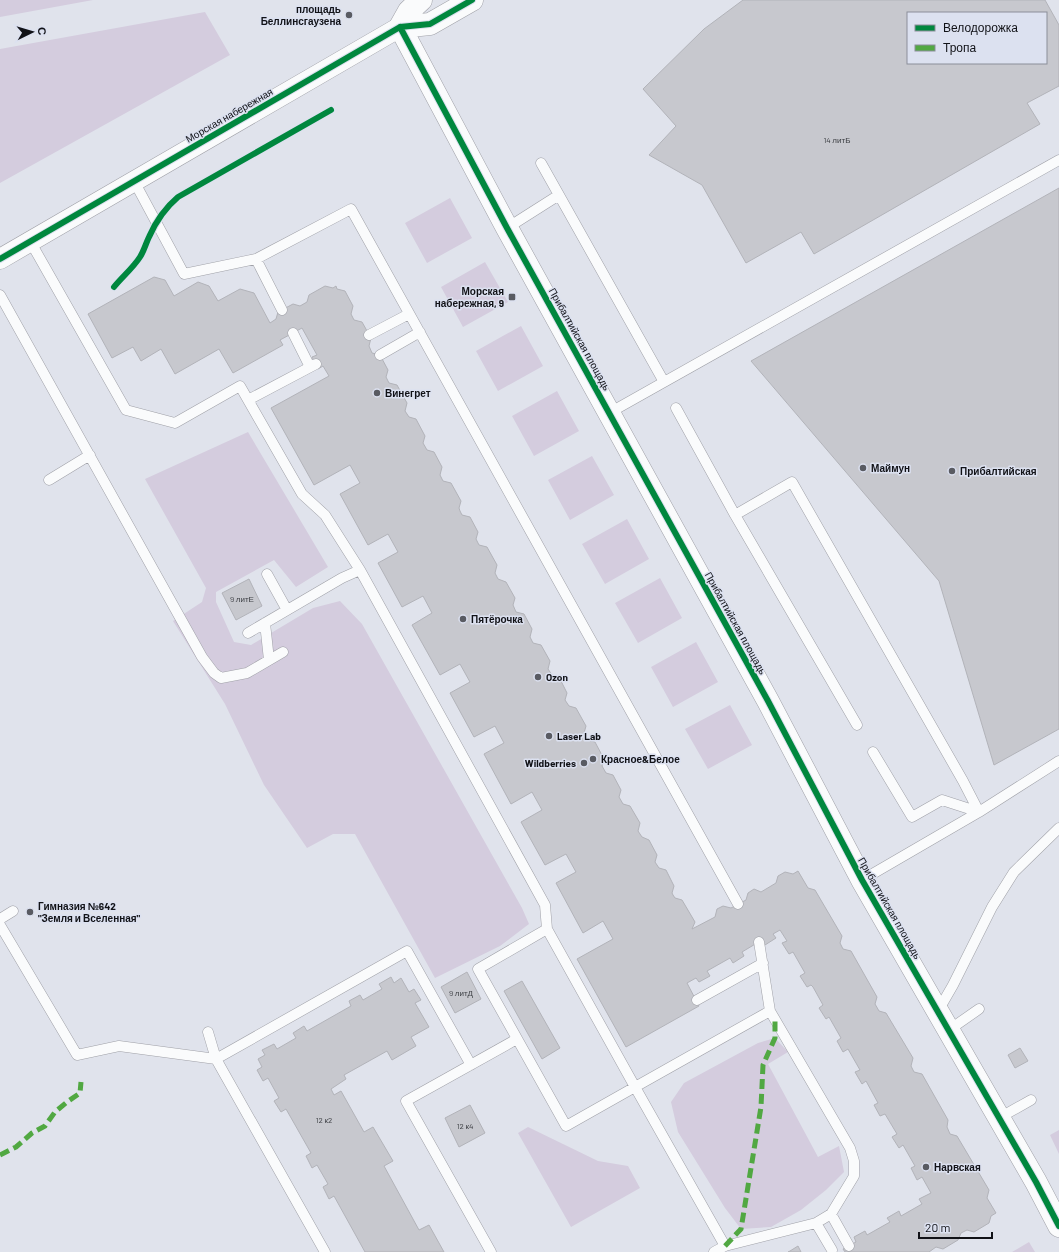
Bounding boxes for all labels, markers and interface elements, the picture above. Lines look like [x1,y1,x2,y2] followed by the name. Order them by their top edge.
[261,3,341,27] place label: площадь Беллинсгаузена
[344,10,354,20] marker: площадь Беллинсгаузена
[12,12,52,52] north arrow
[907,12,1047,64] legend
[943,20,1018,35] text: Велодорожка
[36,27,49,36] text: С
[943,40,977,55] text: Тропа
[183,85,275,145] street label: Морская набережная
[824,135,850,145] house number: 14 литБ
[435,285,504,309] place label: Морская набережная, 9
[547,286,613,392] street label: Прибалтийская площадь
[507,292,517,302] marker: Морская набережная, 9
[385,387,431,399] place label: Винегрет
[372,388,382,398] marker: Винегрет
[871,462,910,474] place label: Маймун
[858,463,868,473] marker: Маймун
[960,465,1037,477] place label: Прибалтийская
[947,466,957,476] marker: Прибалтийская
[703,570,769,676] street label: Прибалтийская площадь
[230,594,254,604] house number: 9 литЕ
[471,613,523,625] place label: Пятёрочка
[458,614,468,624] marker: Пятёрочка
[546,671,568,683] place label: Ozon
[533,672,543,682] marker: Ozon
[557,730,601,742] place label: Laser Lab
[544,731,554,741] marker: Laser Lab
[601,753,680,765] place label: Красное&Белое
[588,754,598,764] marker: Красное&Белое
[525,757,576,769] place label: Wildberries
[579,758,589,768] marker: Wildberries
[856,855,924,961] street label: Прибалтийская площадь
[38,900,141,924] place label: Гимназия №642 "Земля и Вселенная"
[25,907,35,917] marker: Гимназия №642 "Земля и Вселенная"
[449,988,474,998] house number: 9 литД
[316,1115,332,1125] house number: 12 к2
[457,1121,473,1131] house number: 12 к4
[934,1161,981,1173] place label: Нарвская
[921,1162,931,1172] marker: Нарвская
[919,1214,992,1240] scale bar
[925,1220,951,1234] text: 20 m

